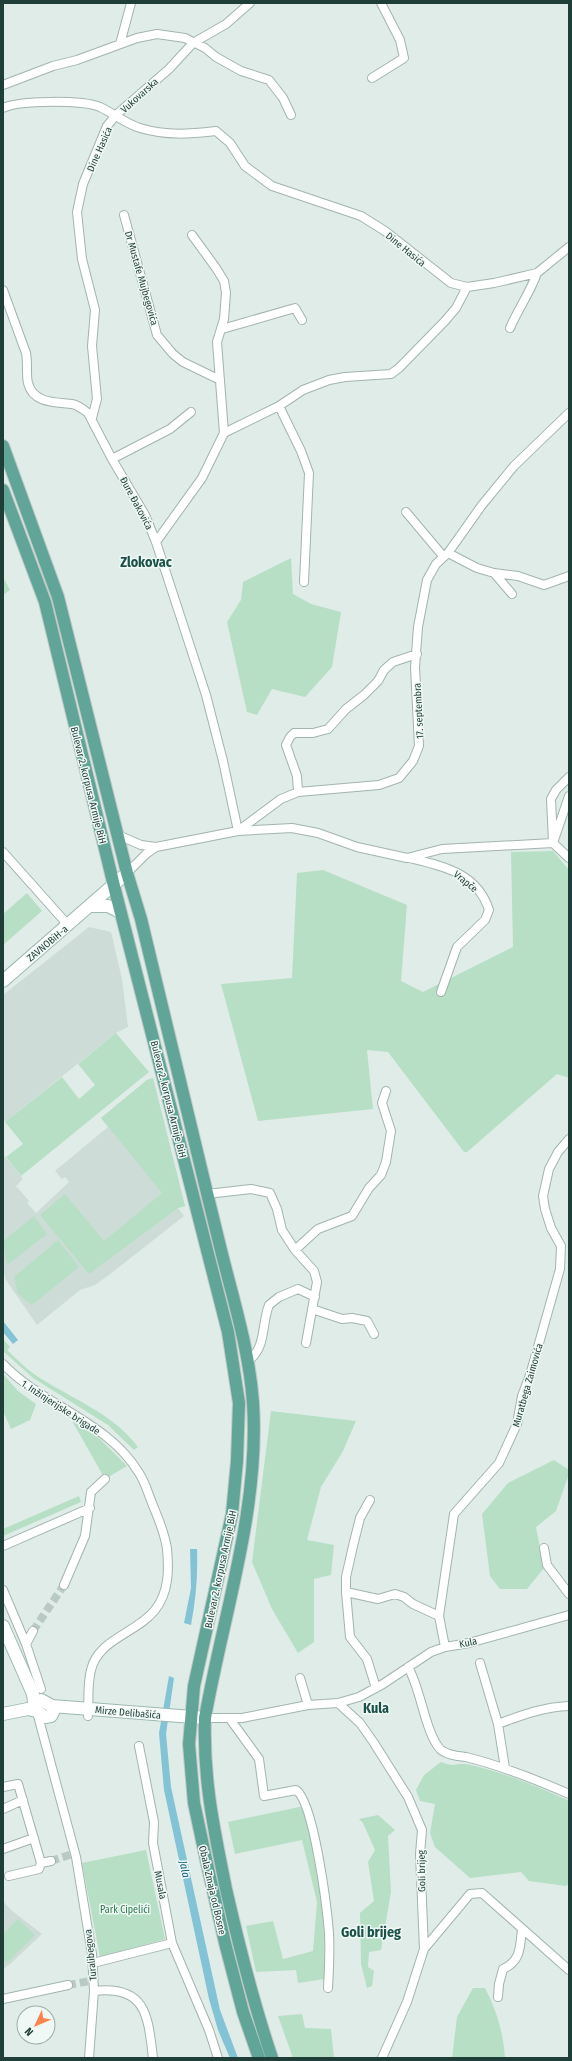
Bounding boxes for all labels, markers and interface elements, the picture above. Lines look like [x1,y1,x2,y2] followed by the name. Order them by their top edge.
[119,76,161,116] street label: Vukovarska
[85,125,115,174] street label: Dine Hasića
[122,230,160,327] street label: Dr Mustafe Mujbegovića
[383,230,428,269] street label: Dine Hasića
[117,475,155,532] street label: Đure Đakovića
[120,554,173,571] district label: Zlokovac
[412,683,426,739] street label: 17. septembra
[68,725,108,845] street label: Bulevar 2. korpusa Armije BiH
[451,868,480,895] street label: Vrapče
[25,923,71,964] street label: ZAVNOBiH-a
[148,1039,188,1159] street label: Bulevar 2. korpusa Armije BiH
[510,1342,546,1429] street label: Muratbega Zaimovića
[19,1378,102,1438] street label: 1. Inžinjerijske brigade
[203,1509,239,1629] street label: Bulevar 2. korpusa Armije BiH
[458,1635,478,1651] street label: Kula
[363,1700,389,1717] district label: Kula
[94,1704,161,1722] street label: Mirze Delibašića
[196,1844,228,1936] street label: Obala Zmaja od Bosne
[416,1850,428,1892] street label: Goli brijeg
[176,1858,193,1879] water label: Jala
[151,1870,169,1901] street label: Musala
[100,1904,150,1916] park label: Park Cipelići
[341,1924,401,1941] district label: Goli brijeg
[82,1928,100,1981] street label: Turalibegova
[16,2005,56,2045] north arrow
[22,2025,36,2038] text: N

